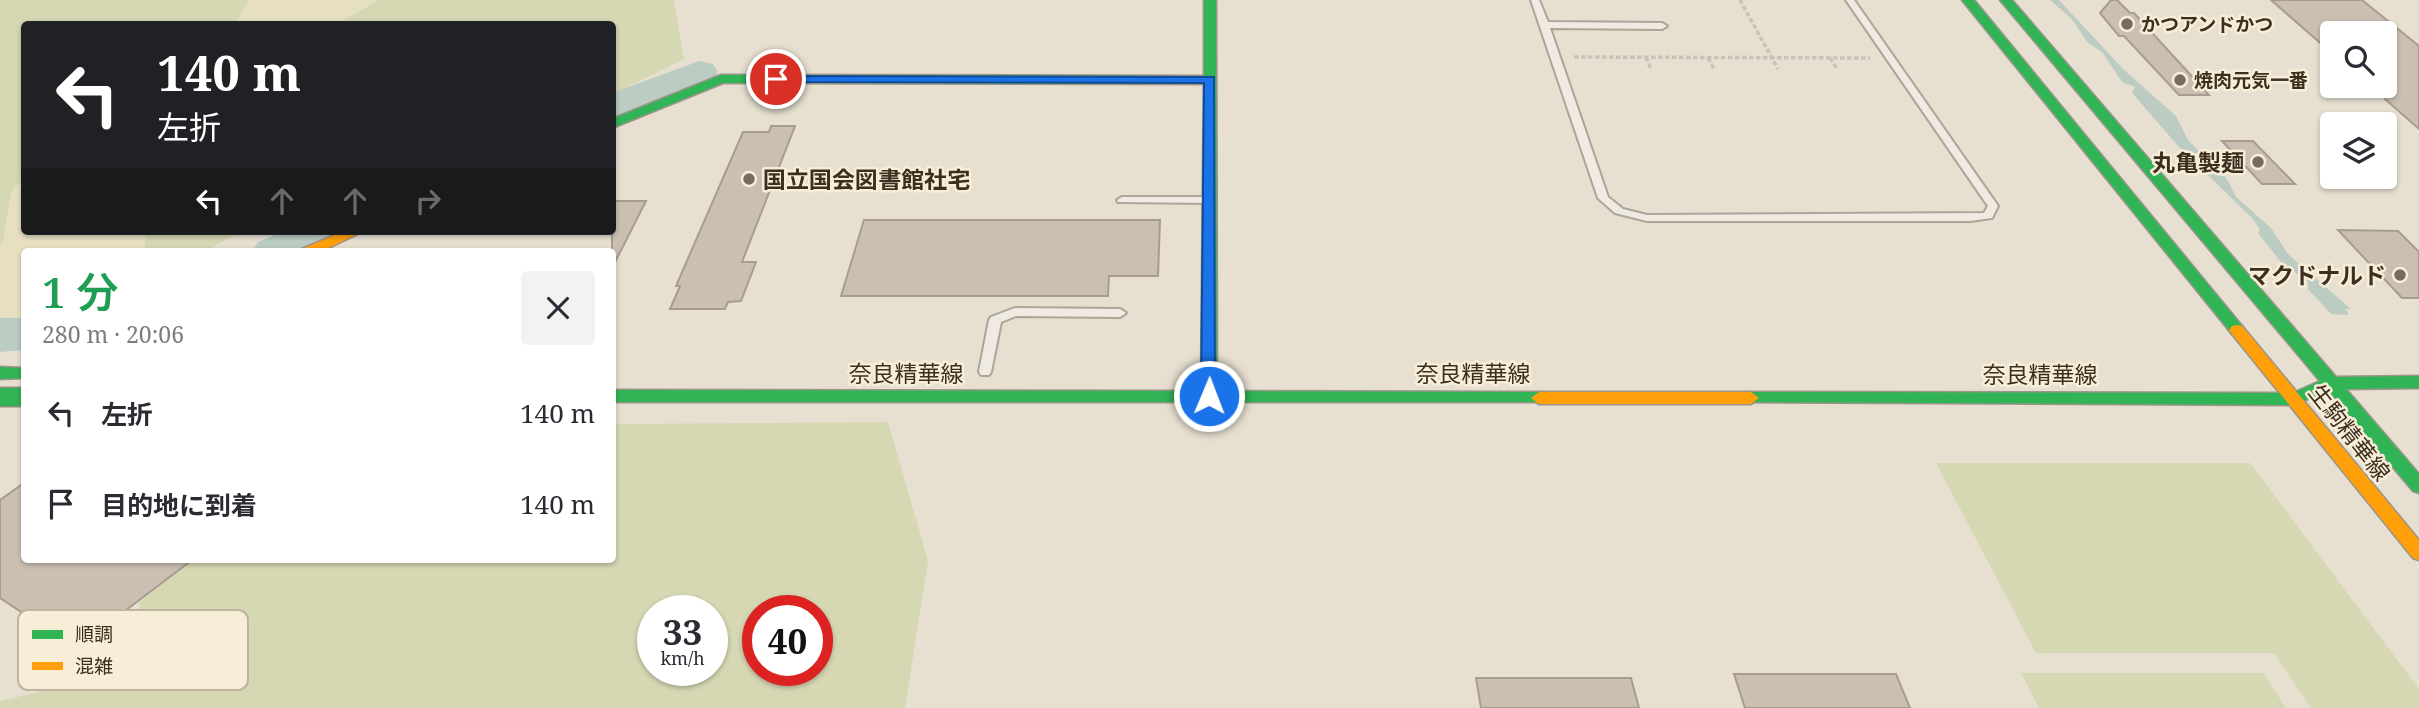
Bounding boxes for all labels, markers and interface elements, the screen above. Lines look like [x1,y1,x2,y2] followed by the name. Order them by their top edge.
[2141,11,2273,37] place label: かつアンドかつ
[2119,16,2135,32] marker: かつアンドかつ
[2320,21,2397,189] map controls
[2320,21,2397,98] button: search
[157,39,301,105] text: 140 m
[42,49,133,140] icon: left
[746,49,806,109] pin
[757,60,795,98] icon: arrive
[2194,67,2308,93] place label: 焼肉元気一番
[2172,72,2188,88] marker: 焼肉元気一番
[157,105,221,148] text: 左折
[2320,112,2397,189] button: layers
[2152,146,2244,178] place label: 丸亀製麺
[2250,154,2266,170] marker: 丸亀製麺
[763,163,970,195] place label: 国立国会図書館社宅
[741,171,757,187] marker: 国立国会図書館社宅
[190,182,228,220] icon: left
[263,182,301,220] icon: ahead
[336,182,374,220] icon: ahead
[409,182,447,220] icon: right
[2248,259,2386,291] place label: マクドナルド
[42,263,119,320] text: 1 分
[2392,267,2408,283] marker: マクドナルド
[521,271,595,345] button: close
[42,318,184,350] text: 280 m · 20:06
[849,357,964,389] street label: 奈良精華線
[1416,357,1531,389] street label: 奈良精華線
[1983,358,2098,390] street label: 奈良精華線
[1172,359,1246,433] position arrow
[2302,377,2398,487] street label: 生駒精華線
[42,394,80,432] icon: left
[520,395,595,431] text: 140 m
[101,396,153,432] text: 左折
[42,485,80,523] icon: arrive
[520,486,595,522] text: 140 m
[101,487,257,523] text: 目的地に到着
[742,595,833,686] speed limit sign: 40
[663,608,702,655] text: 33
[18,610,248,690] legend
[75,621,113,647] text: 順調
[660,646,705,670] text: km/h
[75,653,113,679] text: 混雑

